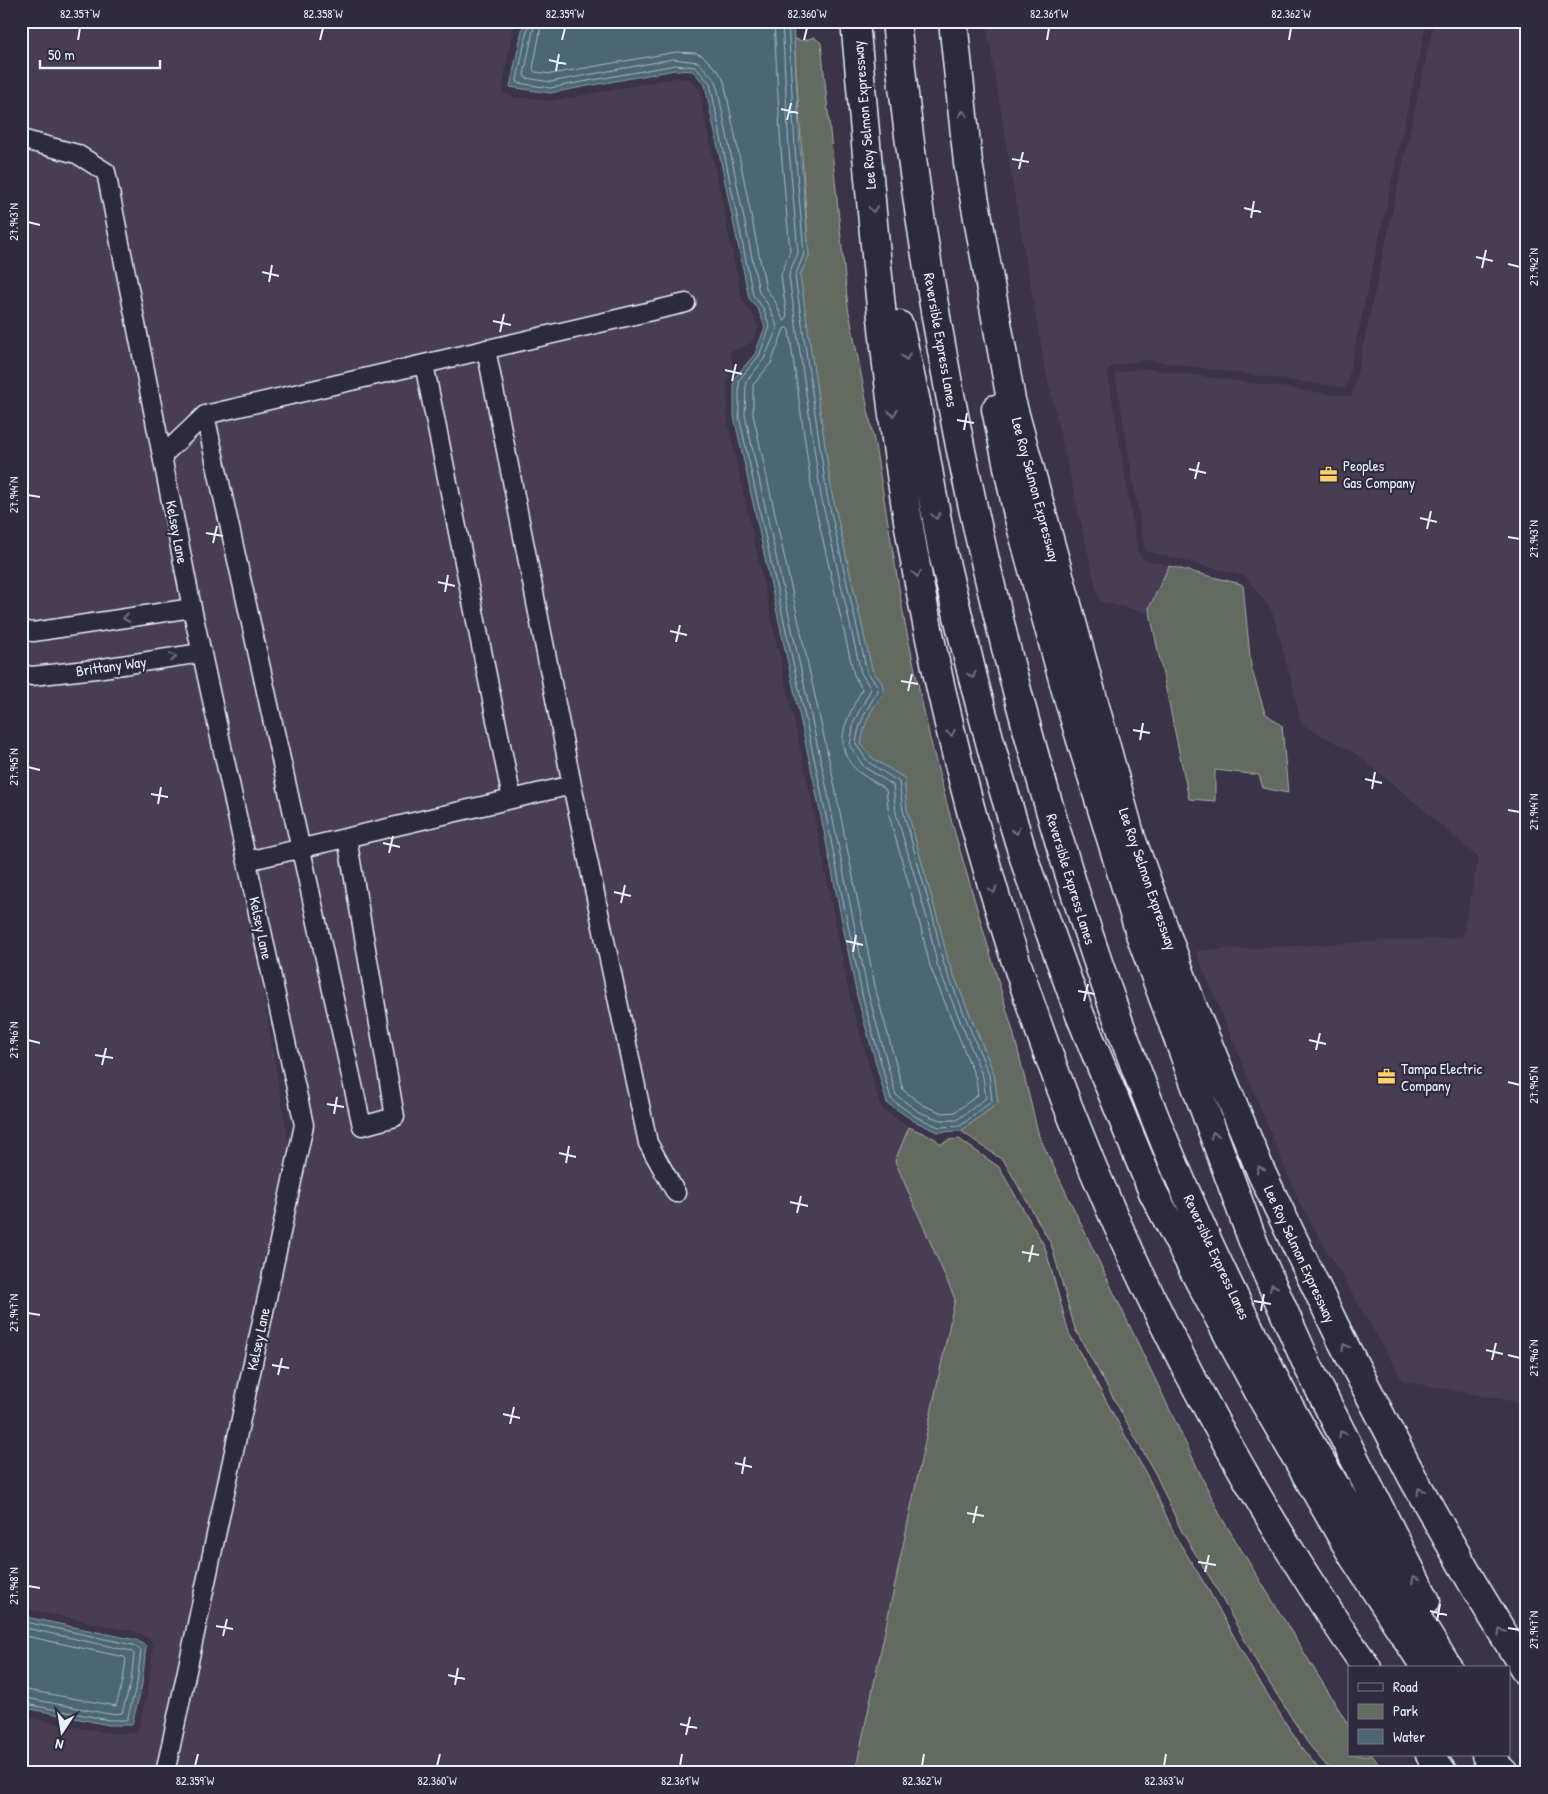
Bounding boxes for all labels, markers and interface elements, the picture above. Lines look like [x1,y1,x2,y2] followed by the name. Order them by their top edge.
[60,5,101,22] text: 82.357°W
[303,5,343,22] text: 82.358°W
[546,5,585,22] text: 82.359°W
[787,5,827,22] text: 82.360°W
[1030,5,1069,22] text: 82.361°W
[1271,5,1311,22] text: 82.362°W
[40,38,160,70] scale bar
[847,40,881,190] street label: Lee Roy Selmon Expressway
[48,44,75,65] text: 50 m
[957,110,968,118] one-way arrow
[5,203,22,241] text: 27.943°N
[867,205,878,213] one-way arrow
[1525,248,1542,286] text: 27.942°N
[919,271,963,409] street label: Reversible Express Lanes
[900,352,911,361] one-way arrow
[887,410,898,418] one-way arrow
[1007,415,1065,565] street label: Lee Roy Selmon Expressway
[1343,455,1415,493] place label: Peoples Gas Company
[1319,464,1339,484] office icon: Peoples Gas Company
[5,477,22,513] text: 27.944°N
[161,499,193,565] street label: Kelsey Lane
[931,512,941,521] one-way arrow
[1525,520,1542,558] text: 27.943°N
[912,570,922,578] one-way arrow
[122,612,130,623] one-way arrow
[74,651,148,681] street label: Brittany Way
[170,652,178,663] one-way arrow
[966,670,977,679] one-way arrow
[945,728,956,737] one-way arrow
[5,748,22,786] text: 27.945°N
[1525,794,1542,830] text: 27.944°N
[1114,805,1182,953] street label: Lee Roy Selmon Expressway
[1041,811,1101,947] street label: Reversible Express Lanes
[1011,827,1021,835] one-way arrow
[988,885,998,893] one-way arrow
[244,895,278,961] street label: Kelsey Lane
[5,1022,22,1058] text: 27.946°N
[1401,1058,1483,1096] place label: Tampa Electric Company
[1525,1066,1542,1104] text: 27.945°N
[1377,1067,1397,1087] office icon: Tampa Electric Company
[1210,1132,1220,1140] one-way arrow
[1256,1165,1267,1174] one-way arrow
[1259,1182,1341,1326] street label: Lee Roy Selmon Expressway
[1179,1191,1255,1323] street label: Reversible Express Lanes
[1269,1283,1280,1292] one-way arrow
[5,1294,22,1332] text: 27.947°N
[241,1306,275,1372] street label: Kelsey Lane
[1525,1340,1542,1376] text: 27.946°N
[1340,1343,1351,1352] one-way arrow
[1338,1430,1348,1439] one-way arrow
[1416,1488,1426,1497] one-way arrow
[5,1567,22,1605] text: 27.948°N
[1411,1576,1421,1585] one-way arrow
[1525,1611,1542,1649] text: 27.947°N
[1498,1628,1508,1637] one-way arrow
[1348,1666,1510,1756] legend
[1393,1676,1418,1697] text: Road
[1393,1700,1418,1721] text: Park
[38,1706,88,1756] north arrow
[1393,1726,1425,1747] text: Water
[53,1735,65,1755] text: N
[176,1772,215,1789] text: 82.359°W
[417,1772,457,1789] text: 82.360°W
[661,1772,700,1789] text: 82.361°W
[902,1772,942,1789] text: 82.362°W
[1144,1772,1184,1789] text: 82.363°W

